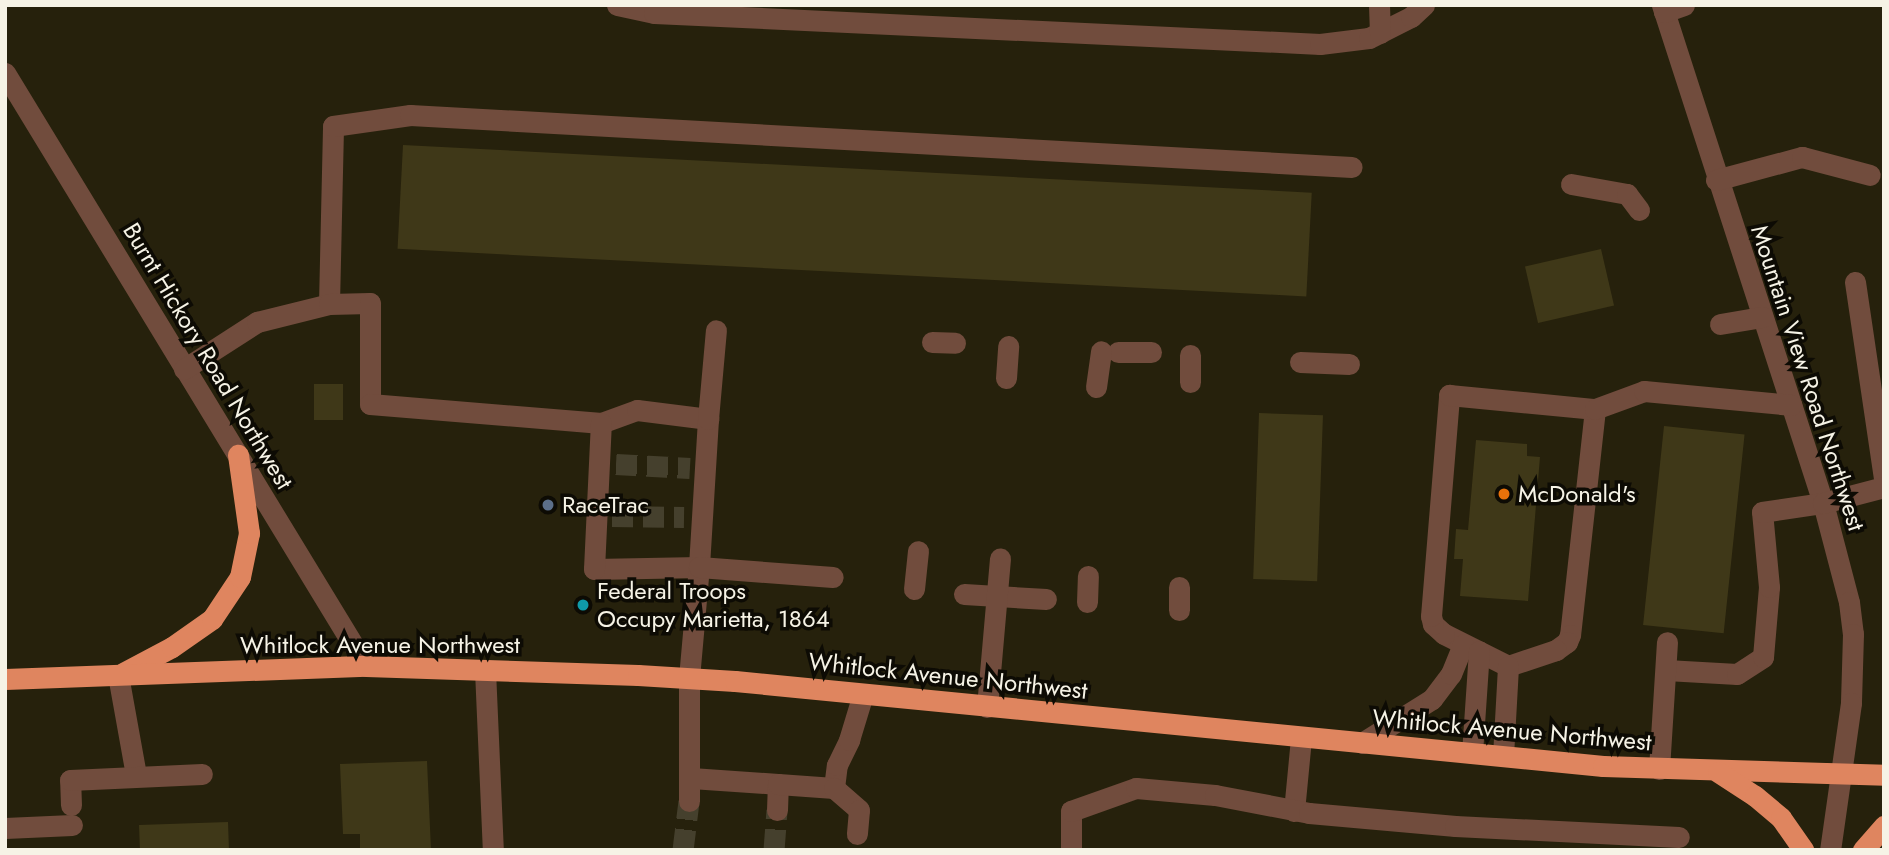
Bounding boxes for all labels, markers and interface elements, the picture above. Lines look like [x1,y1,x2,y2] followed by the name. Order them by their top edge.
[117,218,299,494] street label: Burnt Hickory Road Northwest
[1745,222,1871,534] street label: Mountain View Road Northwest
[1518,480,1636,508] place label: McDonald's
[1496,486,1512,502] marker: McDonald's
[562,491,649,519] place label: RaceTrac
[540,497,556,513] marker: RaceTrac
[597,577,830,633] place label: Federal Troops Occupy Marietta, 1864
[575,597,591,613] marker: Federal Troops Occupy Marietta, 1864
[240,631,520,659] street label: Whitlock Avenue Northwest
[807,647,1089,705] street label: Whitlock Avenue Northwest
[1371,703,1653,757] street label: Whitlock Avenue Northwest

